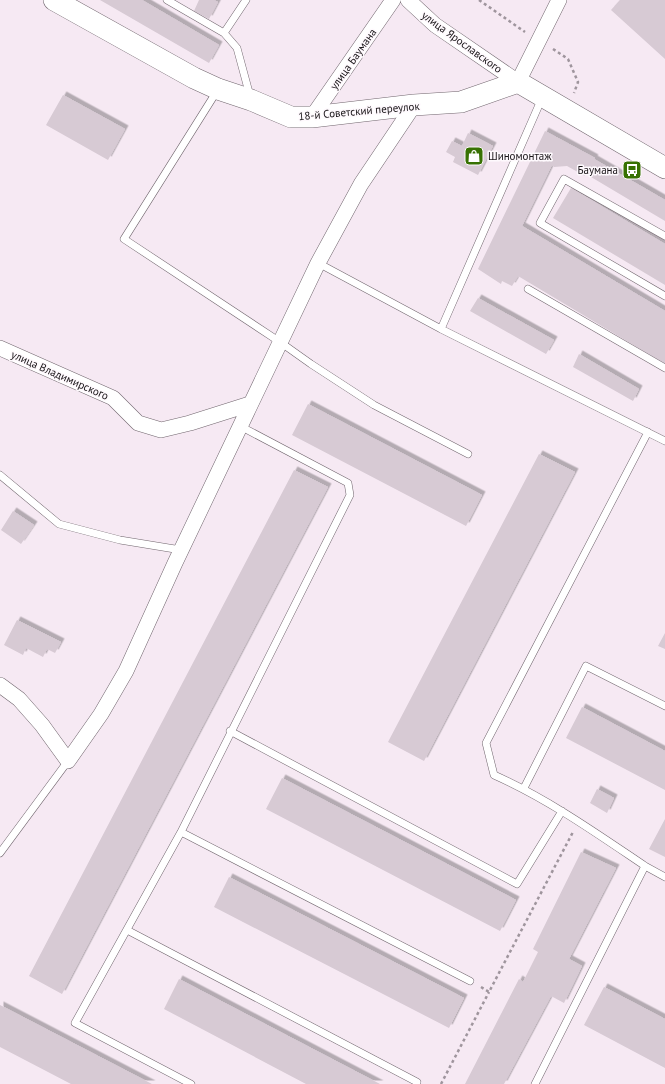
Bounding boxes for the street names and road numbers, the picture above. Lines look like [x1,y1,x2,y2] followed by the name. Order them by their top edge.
[419,8,505,76] street label: улица Ярославского
[327,26,379,92] street label: улица Баумана
[298,99,421,123] street label: 18-й Советский переулок
[9,347,111,403] street label: улица Владимирского

